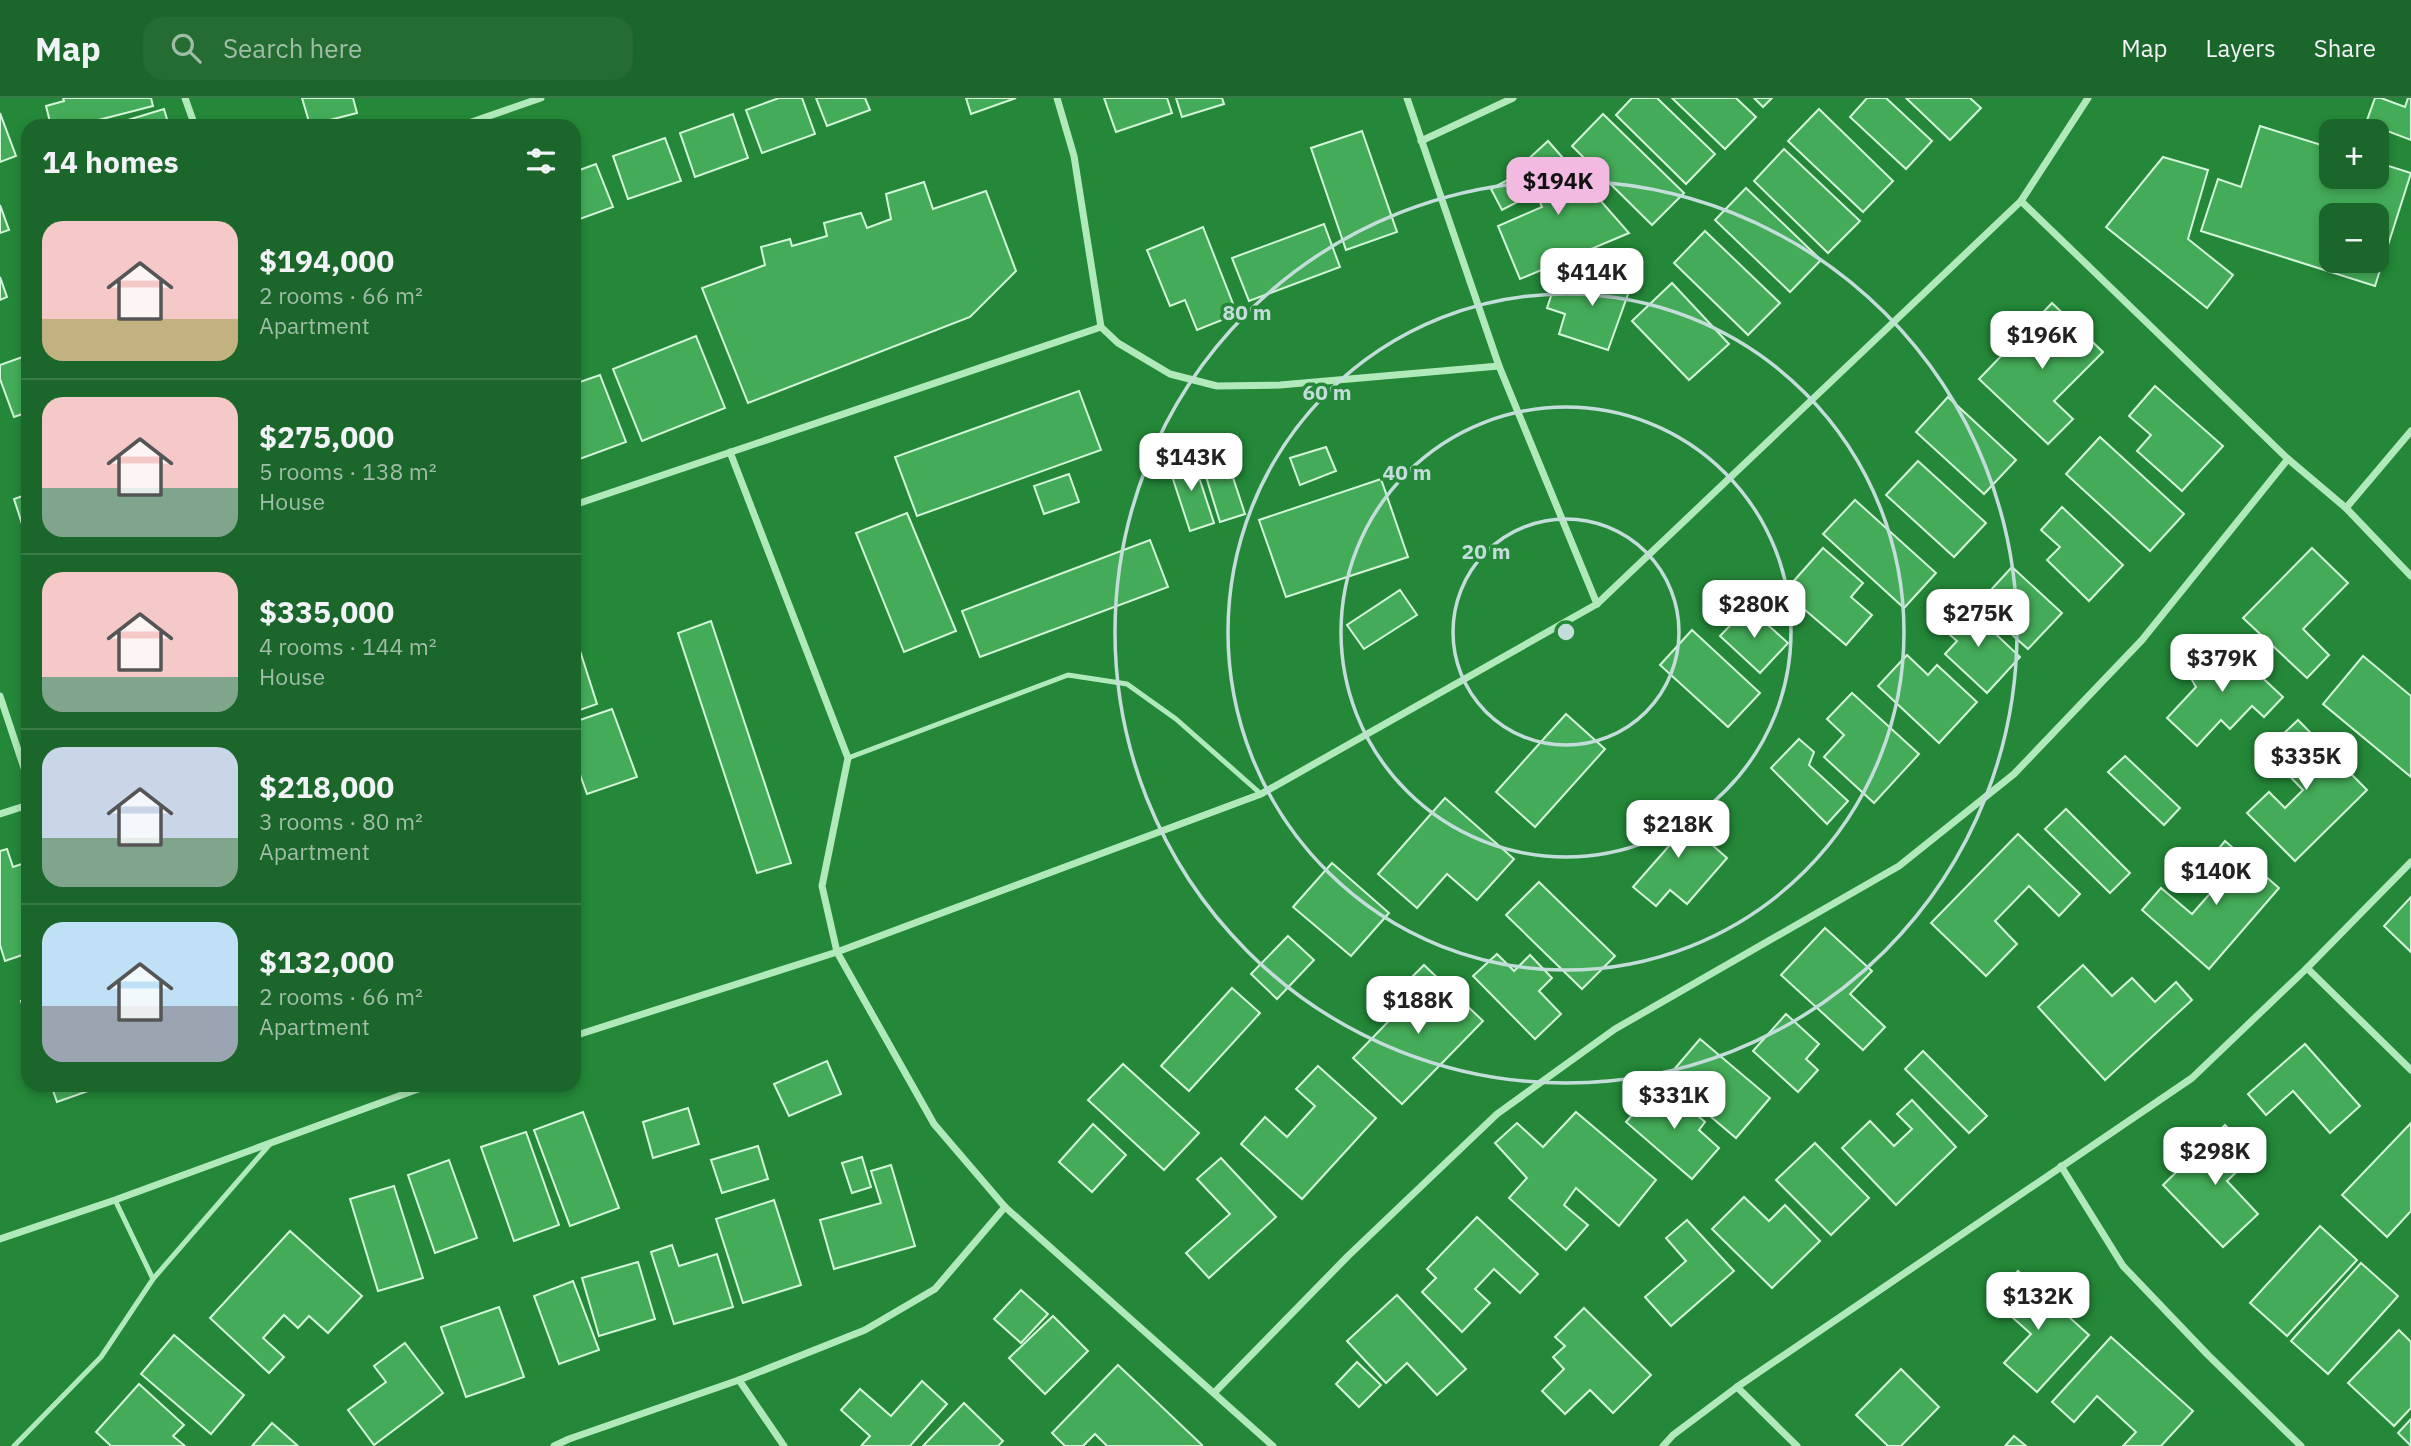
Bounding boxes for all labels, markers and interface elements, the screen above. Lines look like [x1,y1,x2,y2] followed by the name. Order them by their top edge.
[143,17,633,80] search box
[35,27,101,70] text: Map
[167,29,205,67] icon: search
[223,31,362,65] text: Search here
[2121,32,2168,64] text: Map
[2206,32,2276,64] text: Layers
[2314,32,2376,64] text: Share
[2319,119,2389,273] map controls
[2319,119,2389,189] button: +
[42,142,179,181] text: 14 homes
[522,142,560,180] icon: filters
[1509,158,1607,217] pin: $194K
[1522,165,1594,195] text: $194K
[2319,203,2389,273] button: −
[259,241,394,280] text: $194,000
[1543,248,1641,308] pin: $414K
[98,249,182,333] icon: home
[1556,256,1628,286] text: $414K
[259,280,423,310] text: 2 rooms · 66 m²
[1223,298,1271,326] text: 80 m
[259,310,370,340] text: Apartment
[1993,312,2091,371] pin: $196K
[2006,319,2078,349] text: $196K
[1303,378,1351,406] text: 60 m
[259,417,394,456] text: $275,000
[98,425,182,509] icon: home
[1142,434,1240,493] pin: $143K
[1155,441,1227,471] text: $143K
[259,456,437,486] text: 5 rooms · 138 m²
[1383,458,1431,486] text: 40 m
[259,486,325,516] text: House
[1462,537,1510,565] text: 20 m
[1705,580,1803,640] pin: $280K
[1718,588,1790,618] text: $280K
[1929,589,2027,649] pin: $275K
[259,592,394,631] text: $335,000
[1942,597,2014,627] text: $275K
[98,600,182,684] icon: home
[1554,620,1578,644] centre of rings
[259,631,437,661] text: 4 rooms · 144 m²
[2173,634,2271,694] pin: $379K
[2186,642,2258,672] text: $379K
[259,661,325,691] text: House
[2257,732,2355,792] pin: $335K
[2270,740,2342,770] text: $335K
[259,767,394,806] text: $218,000
[98,775,182,859] icon: home
[1629,800,1727,860] pin: $218K
[259,806,423,836] text: 3 rooms · 80 m²
[1642,808,1714,838] text: $218K
[259,836,370,866] text: Apartment
[2167,848,2265,907] pin: $140K
[2180,855,2252,885] text: $140K
[259,942,394,981] text: $132,000
[98,950,182,1034] icon: home
[1369,976,1467,1036] pin: $188K
[259,981,423,1011] text: 2 rooms · 66 m²
[1382,984,1454,1014] text: $188K
[259,1011,370,1041] text: Apartment
[1625,1072,1723,1131] pin: $331K
[1638,1079,1710,1109] text: $331K
[2166,1128,2264,1187] pin: $298K
[2179,1135,2251,1165] text: $298K
[1989,1272,2087,1332] pin: $132K
[2002,1280,2074,1310] text: $132K

